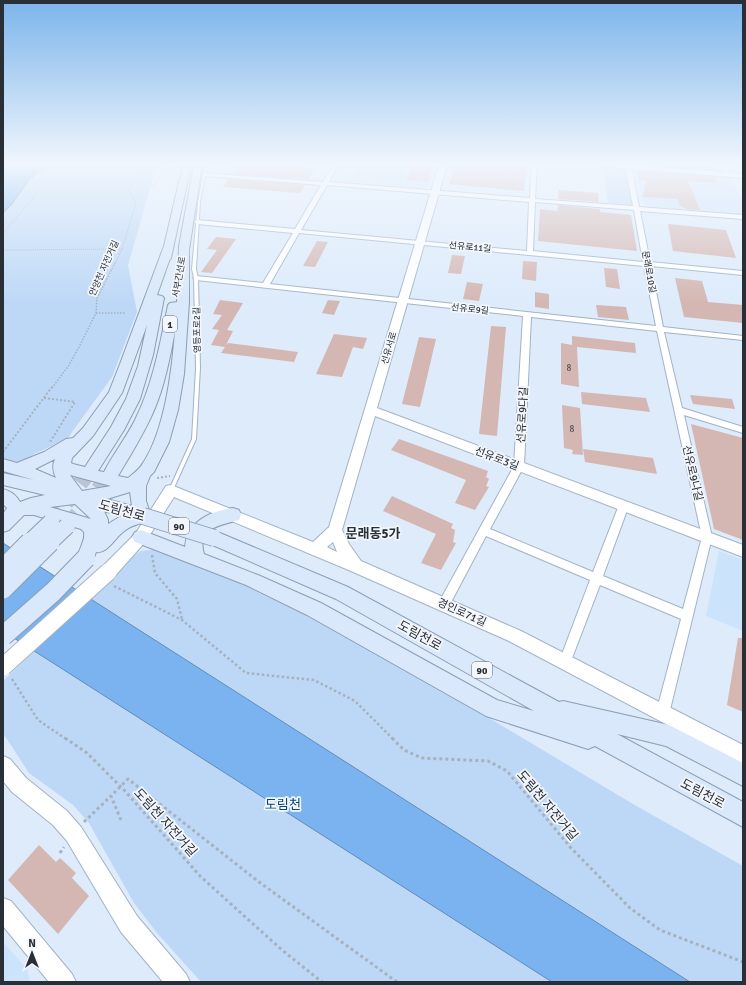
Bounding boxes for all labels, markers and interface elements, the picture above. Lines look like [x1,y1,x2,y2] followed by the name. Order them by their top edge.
[86,238,122,298] street label: 안양천 자전거길
[448,240,492,255] street label: 선유로11길
[639,250,658,294] street label: 문래로10길
[170,256,189,298] street label: 서부간선로
[450,302,489,317] street label: 선유로9길
[192,307,203,353] street label: 영등포로2길
[163,316,177,332] road number: 1
[380,331,399,366] street label: 선유서로
[567,363,572,374] house number: 8
[515,386,530,444] street label: 선유로9다길
[570,424,575,435] house number: 8
[473,444,521,473] street label: 선유로3길
[680,444,705,502] street label: 선유로9나길
[97,497,147,525] street label: 도림천로
[169,518,189,534] road number: 90
[346,526,400,542] district label: 문래동5가
[435,596,488,629] street label: 경인로71길
[395,617,444,654] street label: 도림천로
[472,662,492,678] road number: 90
[513,767,581,844] street label: 도림천 자전거길
[678,776,727,812] street label: 도림천로
[130,785,200,860] street label: 도림천 자전거길
[265,797,301,813] park label: 도림천
[12,933,52,973] north arrow
[28,937,36,950] text: N

